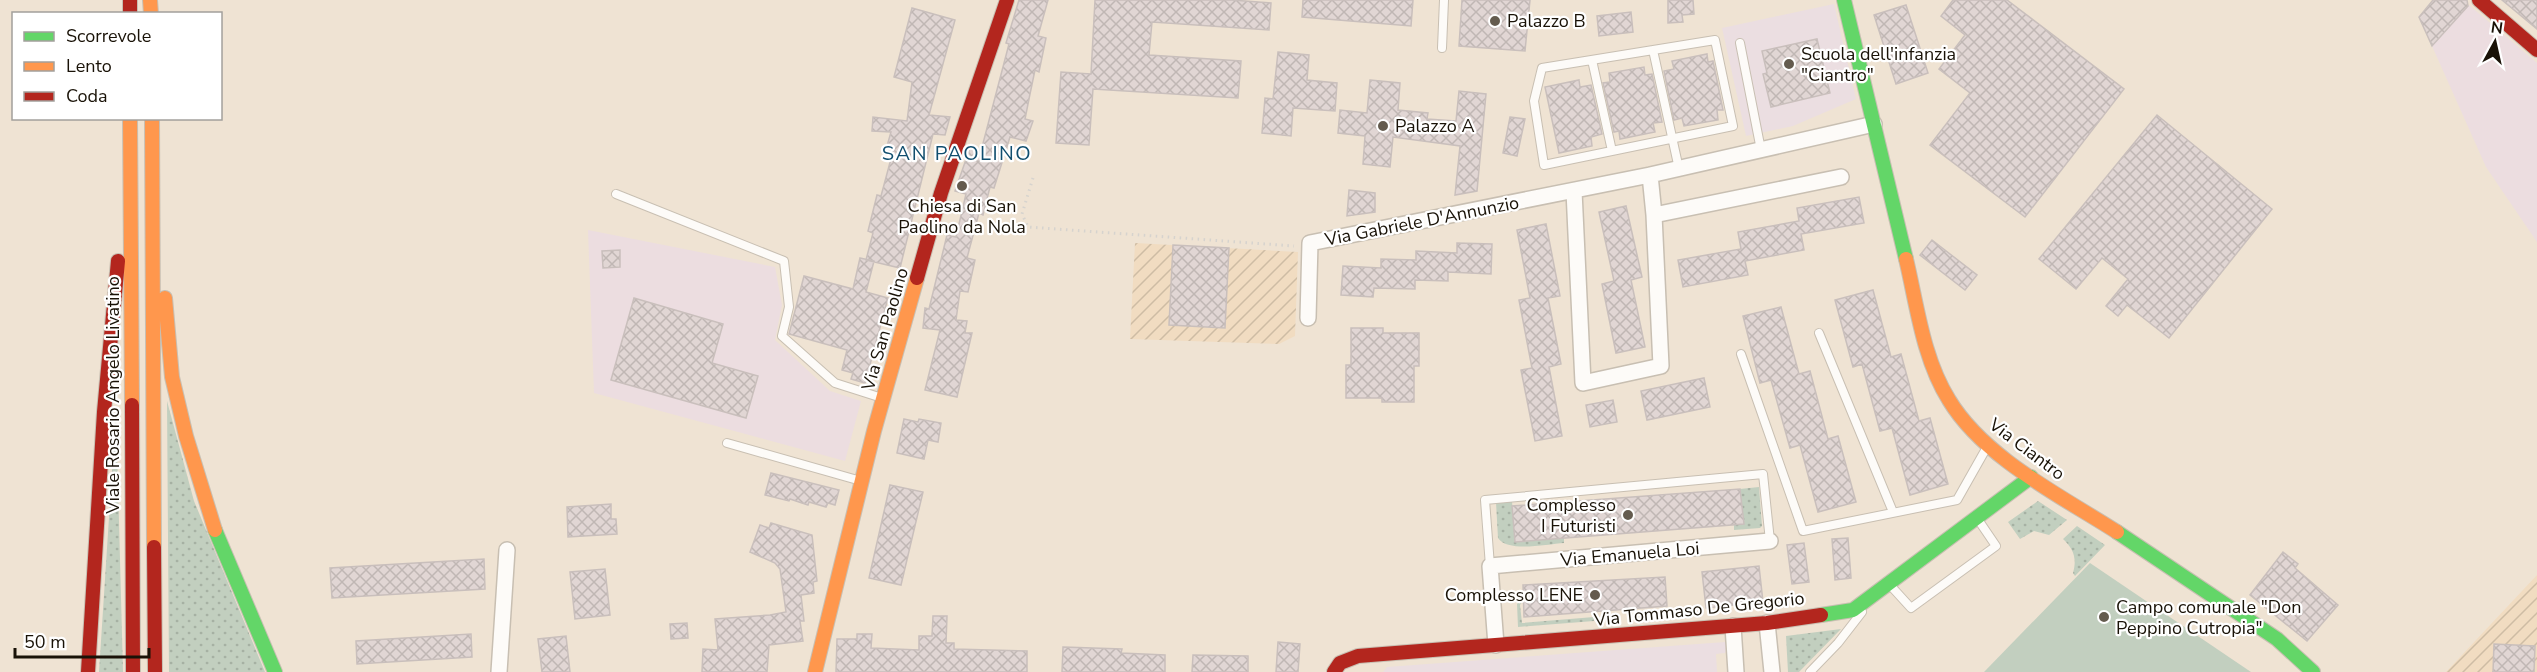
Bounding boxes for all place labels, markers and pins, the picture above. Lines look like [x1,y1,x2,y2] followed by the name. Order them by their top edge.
[1507,9,1586,33] place label: Palazzo B
[1488,14,1502,28] marker: Palazzo B
[1801,42,1956,87] place label: Scuola dell'infanzia "Ciantro"
[1782,57,1796,71] marker: Scuola dell'infanzia "Ciantro"
[1395,114,1475,138] place label: Palazzo A
[1376,119,1390,133] marker: Palazzo A
[955,179,969,193] marker: Chiesa di San Paolino da Nola
[898,194,1026,239] place label: Chiesa di San Paolino da Nola
[1526,493,1616,538] place label: Complesso I Futuristi
[1621,508,1635,522] marker: Complesso I Futuristi
[1445,583,1583,607] place label: Complesso LENE
[1588,588,1602,602] marker: Complesso LENE
[2116,595,2301,640] place label: Campo comunale "Don Peppino Cutropia"
[2097,610,2111,624] marker: Campo comunale "Don Peppino Cutropia"

